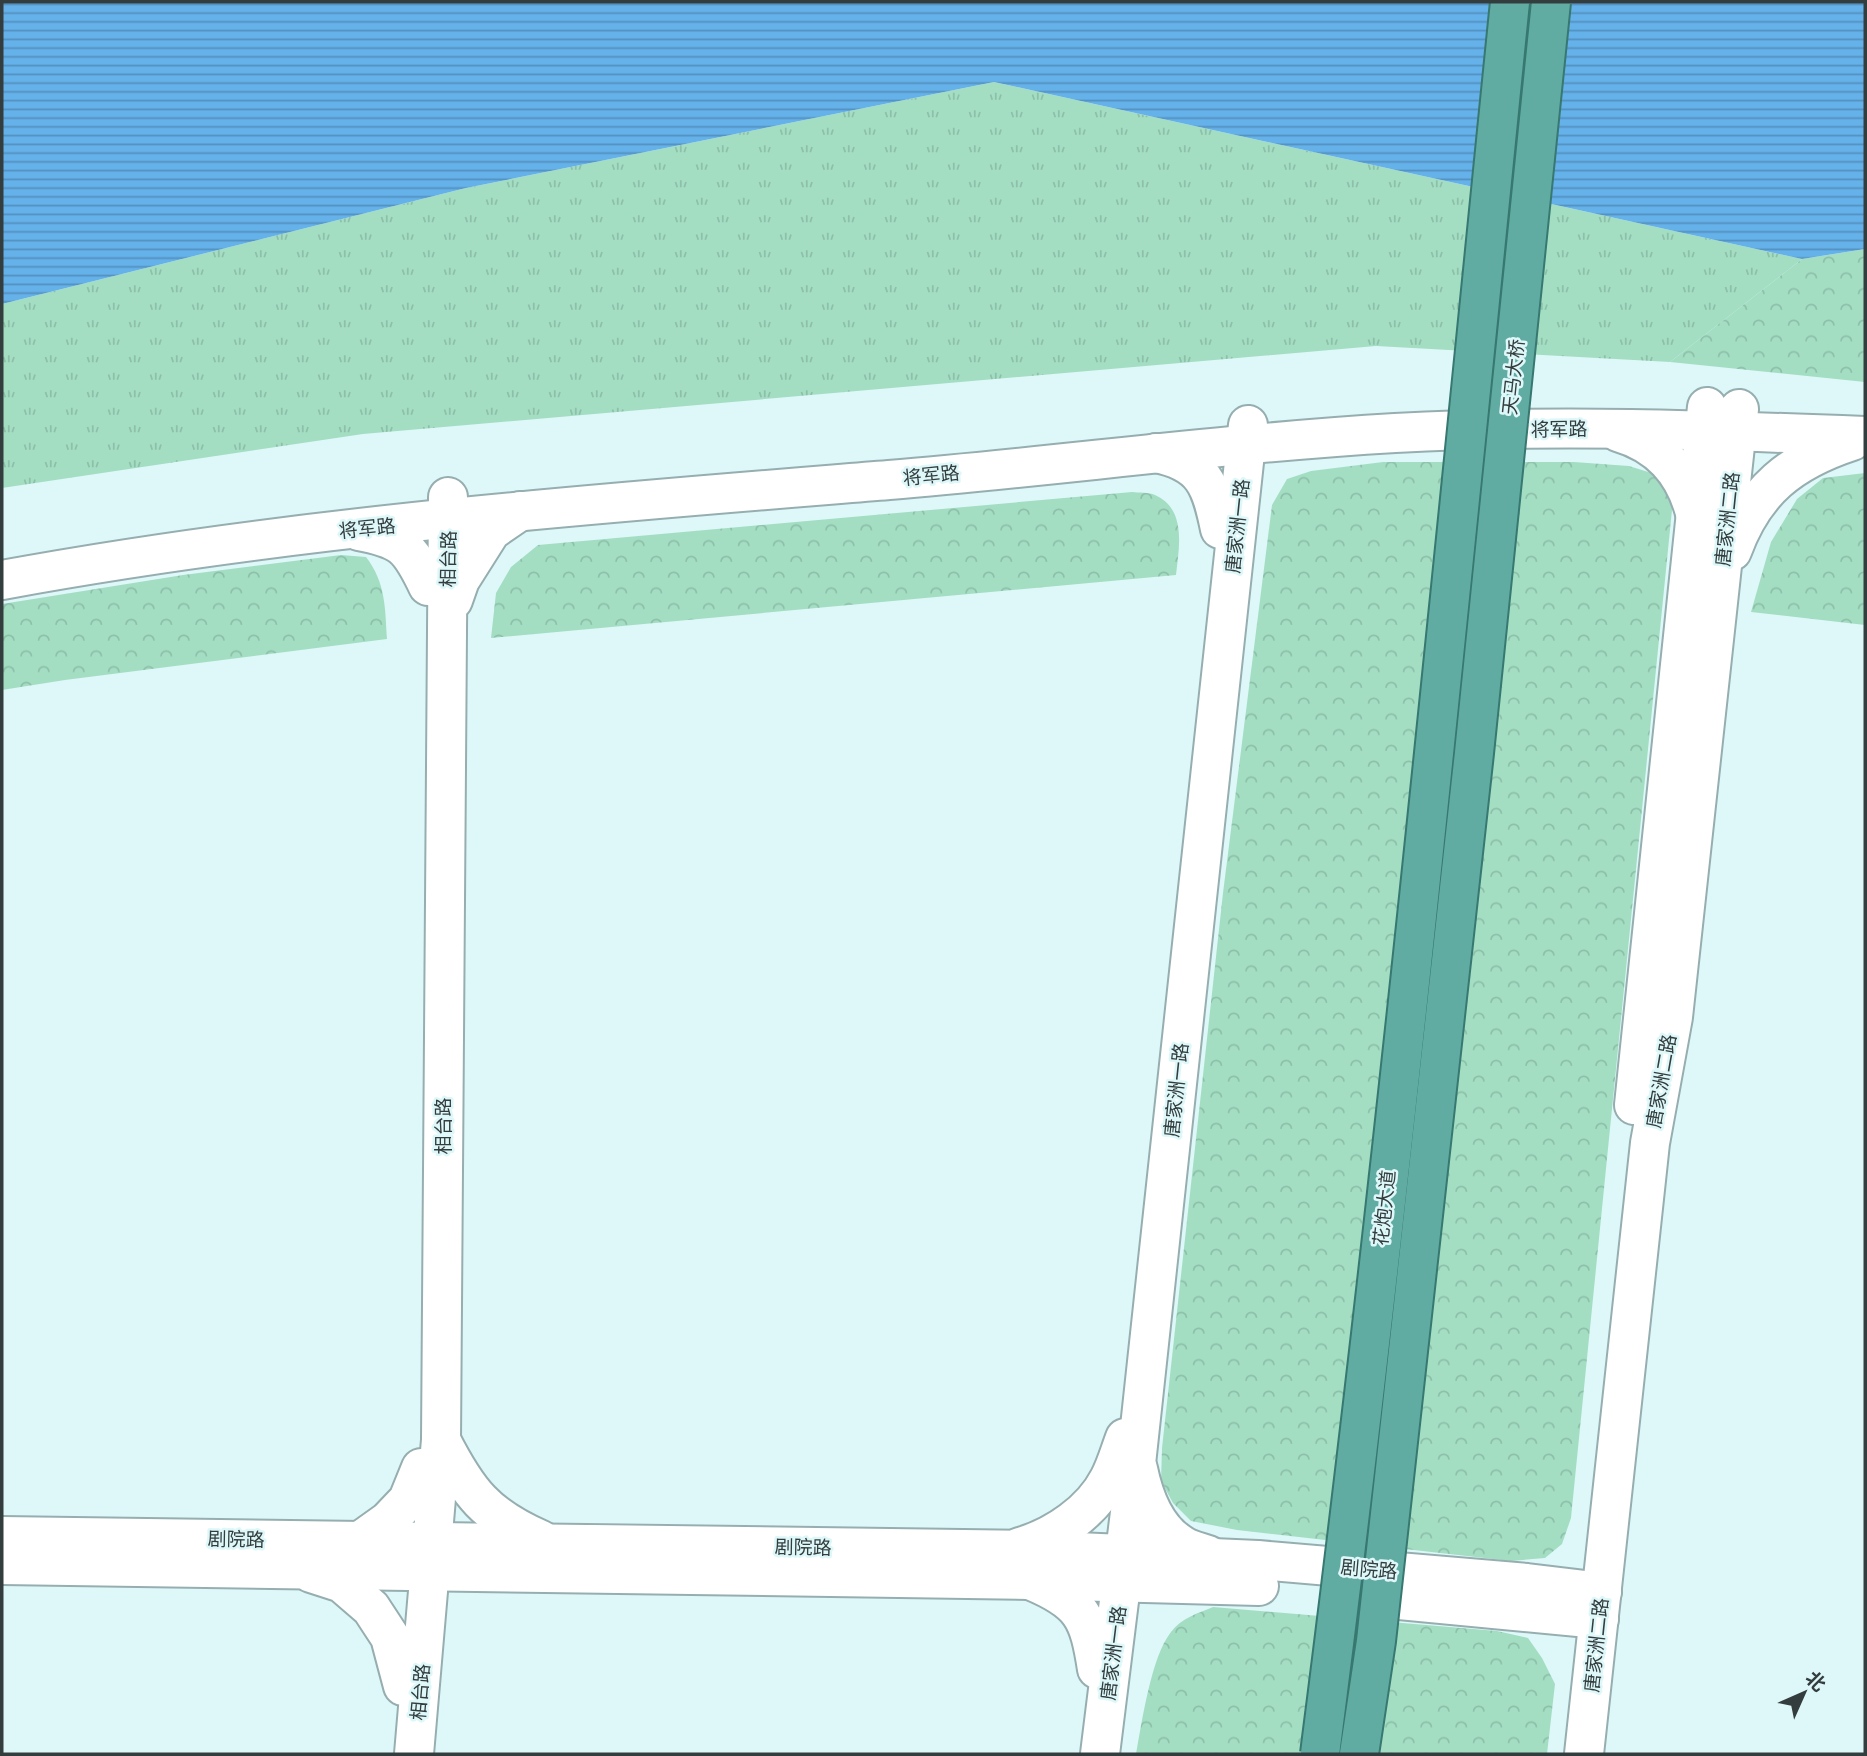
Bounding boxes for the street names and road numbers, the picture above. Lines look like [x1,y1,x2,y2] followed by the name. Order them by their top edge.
[1496,338,1530,416] street label: 天马大桥
[1530,416,1588,442] street label: 将军路
[901,459,961,491] street label: 将军路
[1709,470,1745,568] street label: 唐家洲二路
[1219,477,1255,575] street label: 唐家洲一路
[337,512,397,544] street label: 将军路
[435,530,461,588] street label: 相台路
[1640,1032,1682,1130] street label: 唐家洲二路
[1158,1041,1194,1139] street label: 唐家洲一路
[430,1097,456,1155] street label: 相台路
[1367,1169,1401,1247] street label: 花炮大道
[207,1526,265,1552] street label: 剧院路
[774,1534,832,1560] street label: 剧院路
[1339,1554,1399,1584] street label: 剧院路
[1578,1596,1614,1694] street label: 唐家洲二路
[1094,1604,1132,1702] street label: 唐家洲一路
[405,1662,435,1722] street label: 相台路

